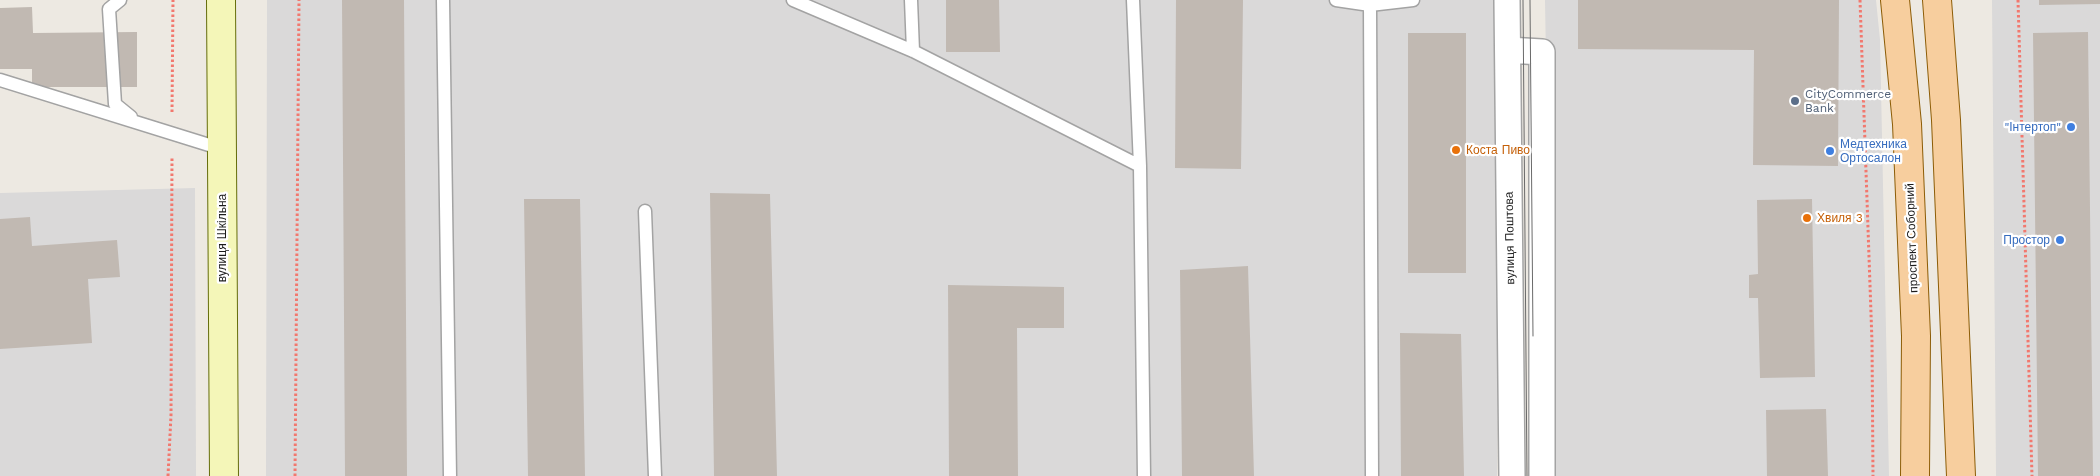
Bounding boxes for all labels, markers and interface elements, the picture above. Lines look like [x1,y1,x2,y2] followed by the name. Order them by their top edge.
[1805,87,1891,115] place label: CityCommerce Bank
[1789,95,1801,107] marker: CityCommerce Bank
[2004,120,2061,134] place label: "Інтертоп"
[2065,121,2077,133] marker: "Інтертоп"
[1840,137,1907,165] place label: Медтехника Ортосалон
[1466,143,1530,157] place label: Коста Пиво
[1450,144,1462,156] marker: Коста Пиво
[1824,145,1836,157] marker: Медтехника Ортосалон
[1903,183,1921,293] street label: проспект Соборний
[1502,191,1518,285] street label: вулиця Поштова
[215,194,229,282] street label: вулиця Шкільна
[1817,211,1863,225] place label: Хвиля 3
[1801,212,1813,224] marker: Хвиля 3
[2003,233,2050,247] place label: Простор
[2054,234,2066,246] marker: Простор

